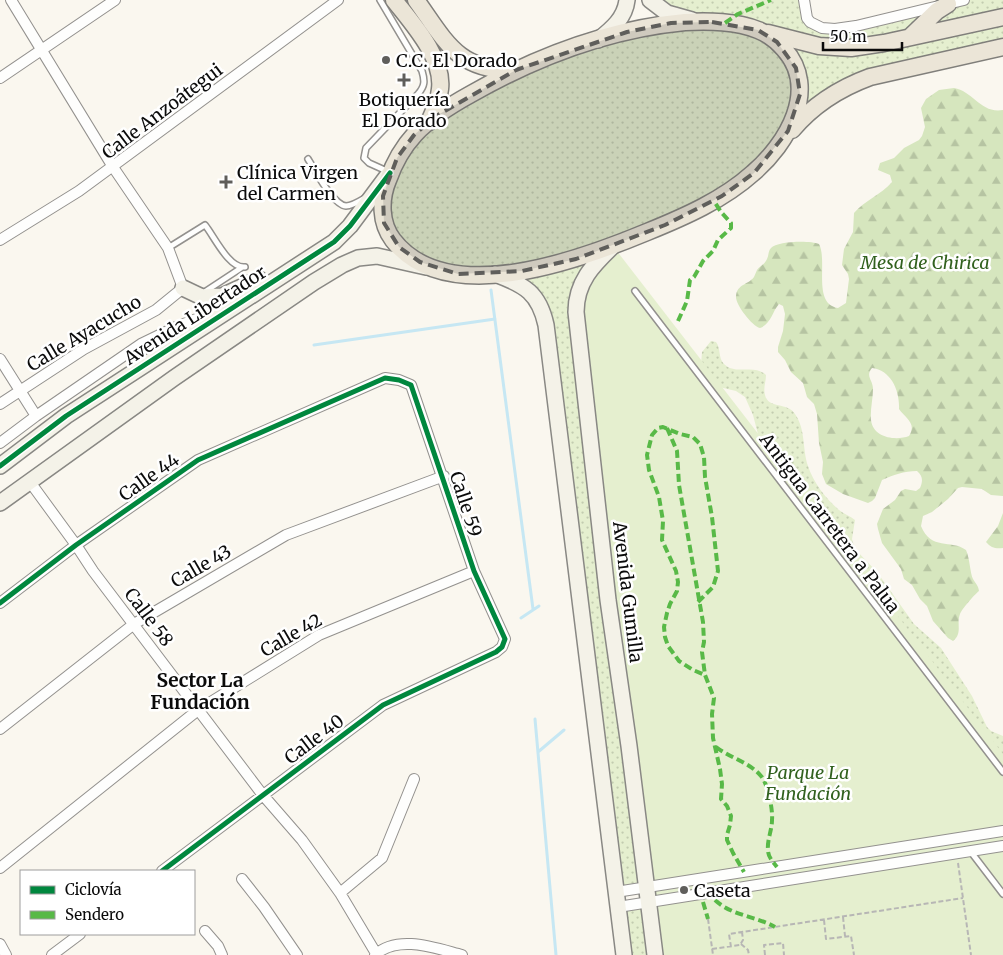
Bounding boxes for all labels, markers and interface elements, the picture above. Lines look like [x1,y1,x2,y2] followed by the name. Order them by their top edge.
[823,20,902,52] scale bar
[830,27,867,46] text: 50 m
[396,49,517,72] place label: C.C. El Dorado
[380,54,392,66] marker: C.C. El Dorado
[97,58,227,164] street label: Calle Anzoátegui
[398,74,410,86] marker: Botiquería El Dorado
[359,88,450,132] place label: Botiquería El Dorado
[237,161,358,205] place label: Clínica Virgen del Carmen
[219,175,233,189] marker: Clínica Virgen del Carmen
[859,251,990,274] park label: Mesa de Chirica
[119,260,271,370] street label: Avenida Libertador
[23,290,145,376] street label: Calle Ayacucho
[754,428,905,618] street label: Antigua Carretera a Palua
[114,448,184,506] street label: Calle 44
[445,468,487,540] street label: Calle 59
[608,519,648,664] street label: Avenida Gumilla
[167,539,235,593] street label: Calle 43
[120,583,178,651] street label: Calle 58
[256,608,326,662] street label: Calle 42
[150,668,250,714] district label: Sector La Fundación
[280,709,348,769] street label: Calle 40
[764,761,851,805] park label: Parque La Fundación
[20,870,195,935] legend
[694,879,751,902] place label: Caseta
[65,880,122,899] text: Ciclovía
[678,884,690,896] marker: Caseta
[65,905,124,924] text: Sendero

